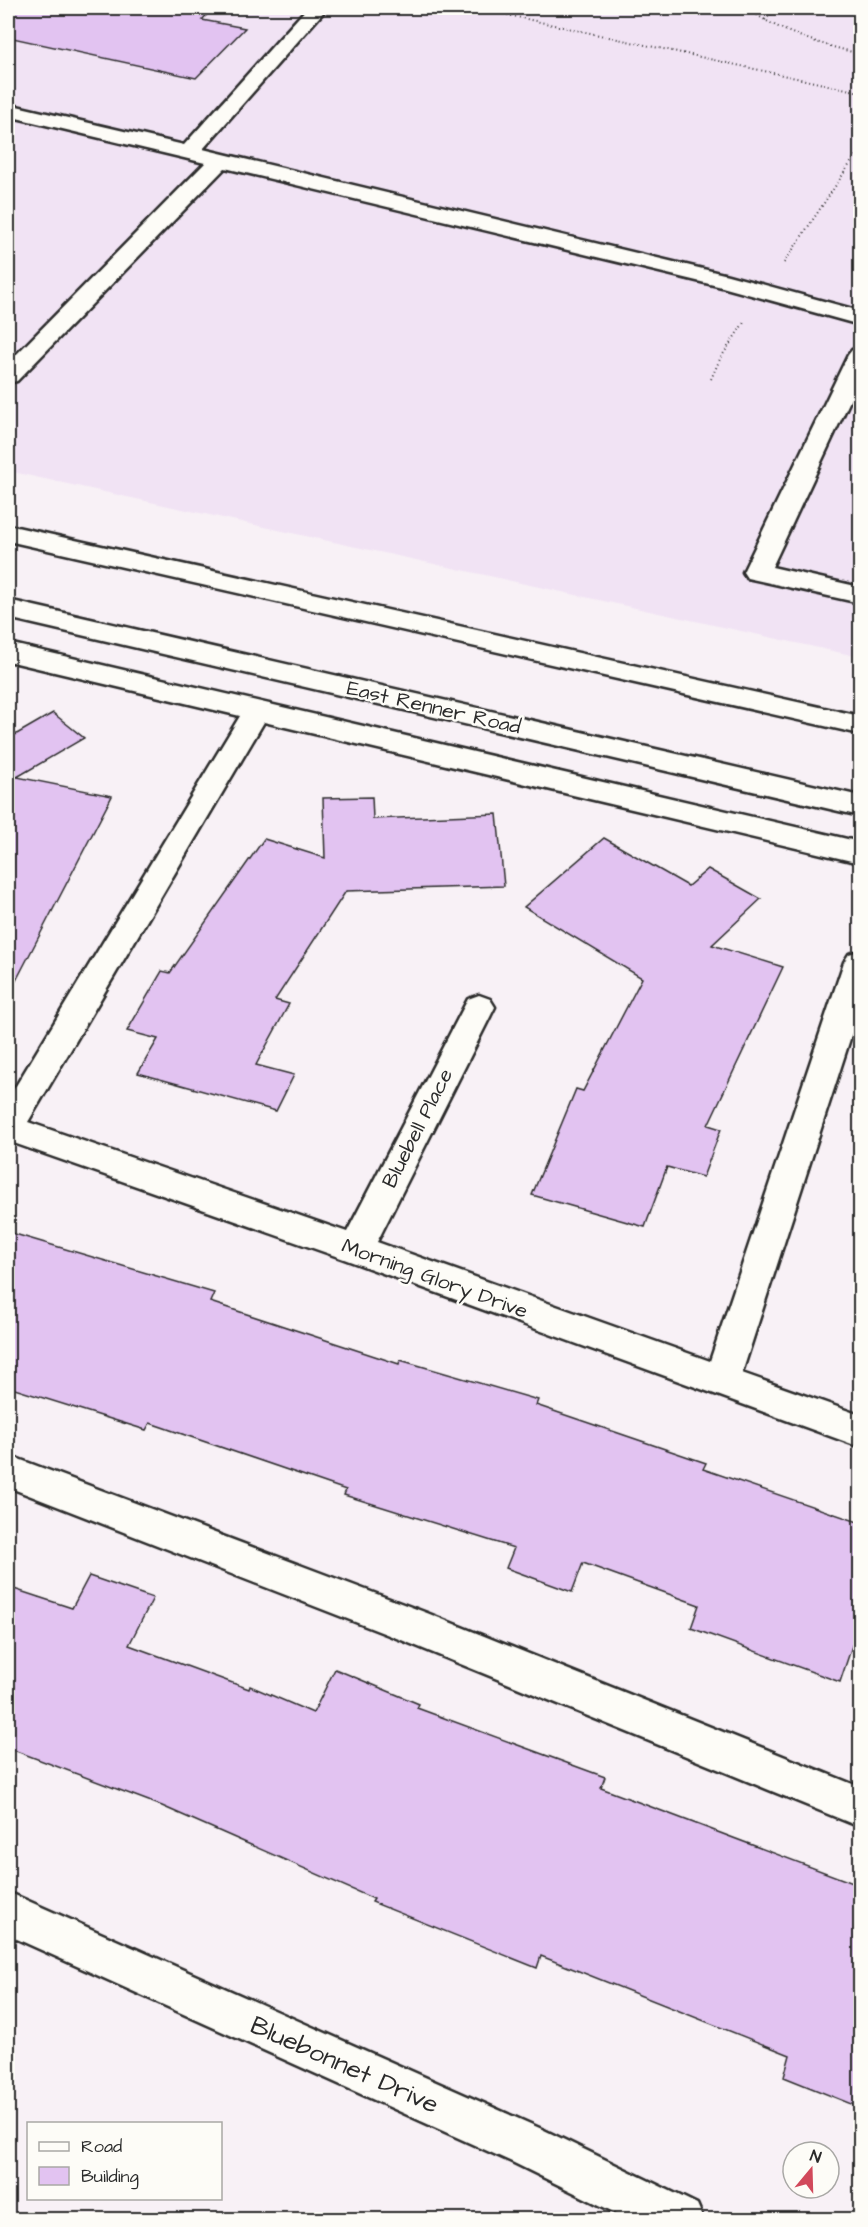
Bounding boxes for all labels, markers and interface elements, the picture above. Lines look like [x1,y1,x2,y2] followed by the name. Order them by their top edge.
[344,673,524,742] street label: East Renner Road
[375,1064,460,1193] street label: Bluebell Place
[337,1231,532,1327] street label: Morning Glory Drive
[245,2007,445,2123] street label: Bluebonnet Drive
[27,2122,222,2200] legend
[81,2134,122,2159] text: Road
[781,2140,841,2200] north arrow
[807,2145,824,2169] text: N
[81,2164,139,2190] text: Building

